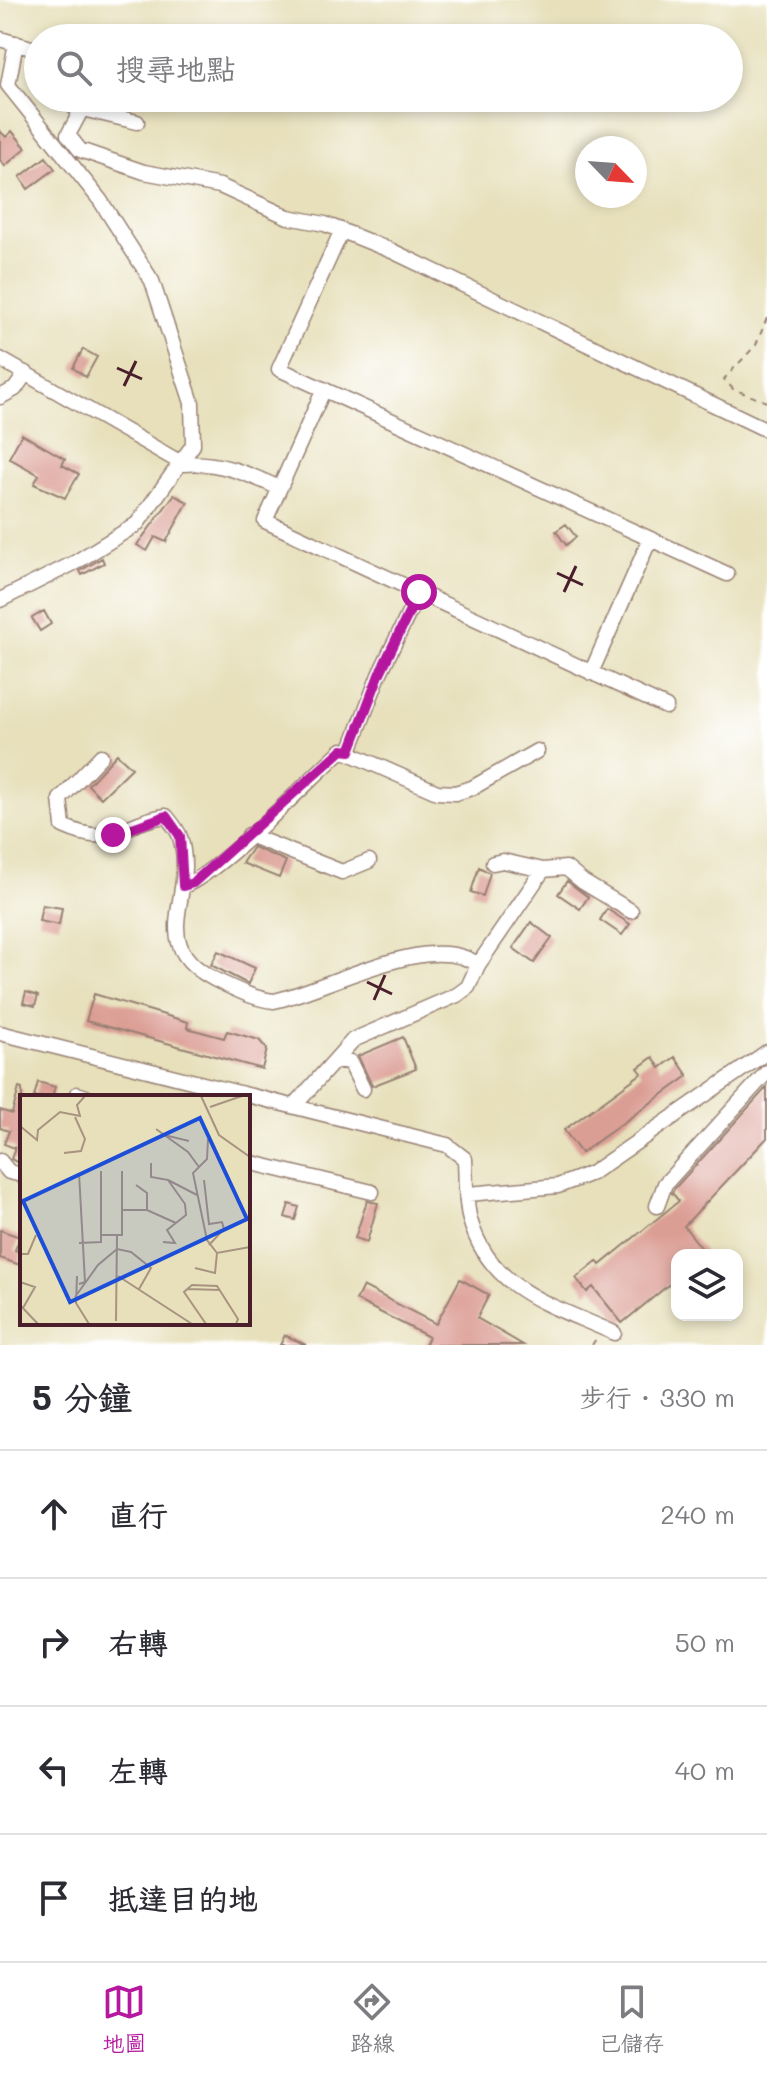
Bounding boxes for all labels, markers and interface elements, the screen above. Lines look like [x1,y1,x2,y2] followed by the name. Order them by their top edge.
[24,24,743,112] search box
[52,46,96,90] icon: search
[116,48,236,88] text: 搜尋地點
[575,136,647,208] north arrow
[401,574,437,610] route start
[95,817,131,853] route end
[20,1095,250,1325] inset map
[671,1249,743,1321] map controls
[671,1249,743,1321] button: layers
[32,1374,132,1419] text: 5 分鐘
[579,1380,735,1414] text: 步行 · 330 m
[32,1492,76,1536] icon: ahead
[108,1494,168,1534] text: 直行
[660,1497,735,1531] text: 240 m
[32,1620,76,1664] icon: right
[108,1622,168,1662] text: 右轉
[675,1625,735,1659] text: 50 m
[32,1748,76,1792] icon: left
[108,1750,168,1790] text: 左轉
[675,1753,735,1787] text: 40 m
[32,1876,76,1920] icon: arrive
[108,1878,258,1918] text: 抵達目的地
[102,1980,146,2057] tab: 地圖
[350,1980,395,2057] tab: 路線
[599,1980,665,2057] tab: 已儲存

